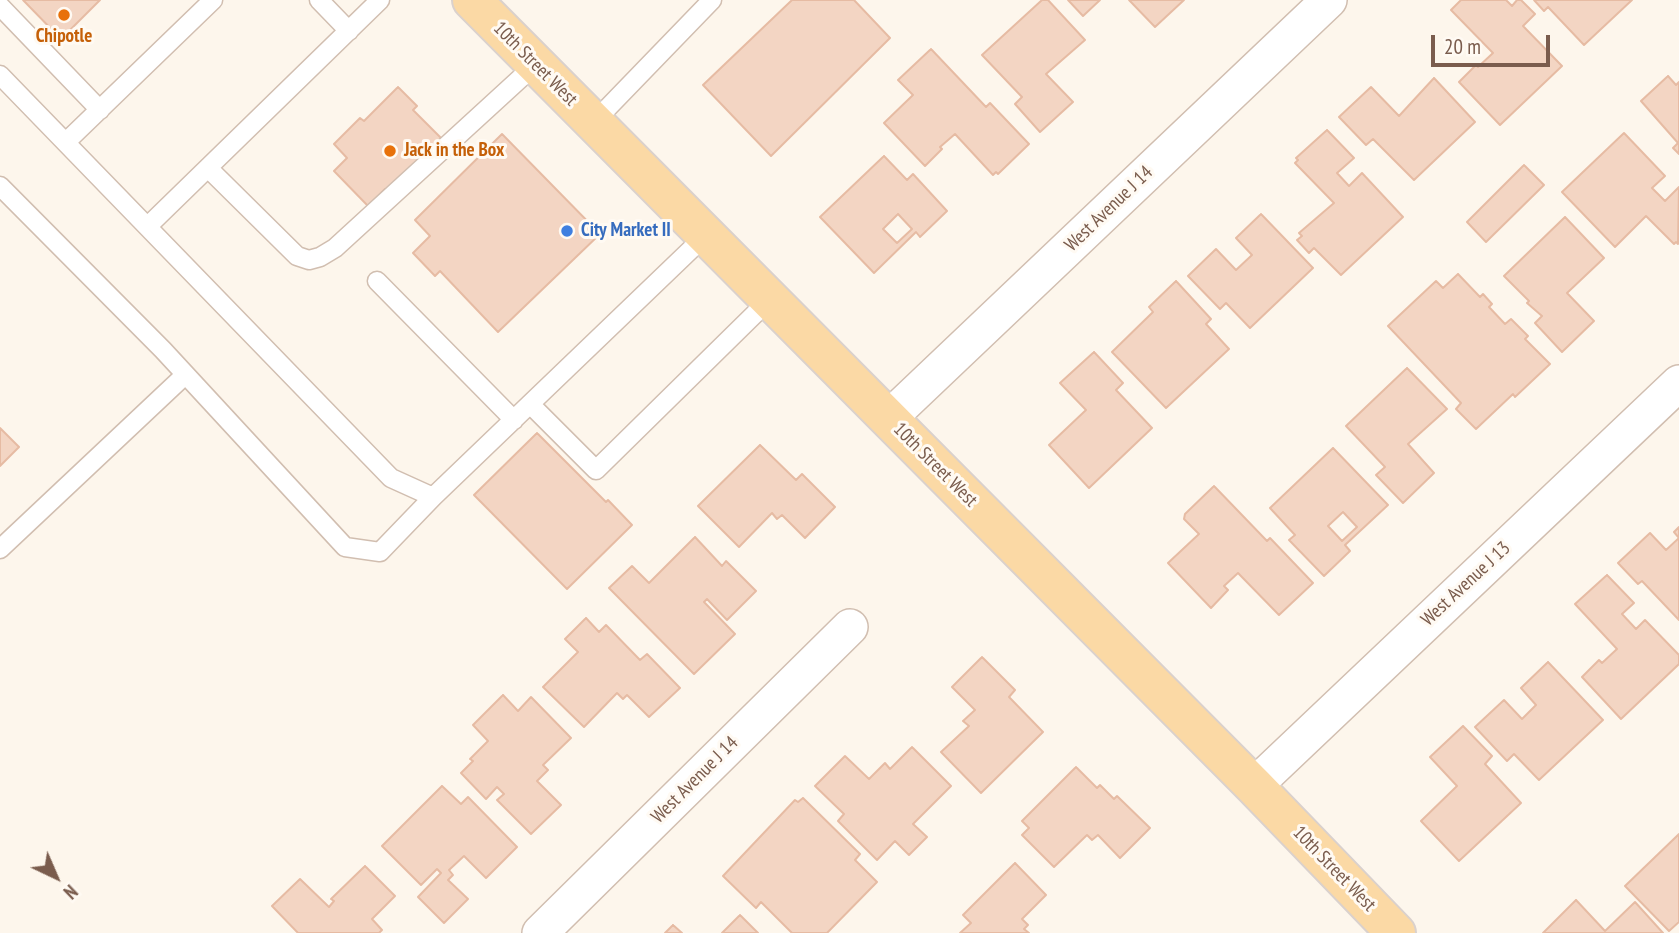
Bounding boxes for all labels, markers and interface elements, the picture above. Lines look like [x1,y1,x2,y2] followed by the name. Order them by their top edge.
[56,7,72,23] marker: Chipotle
[488,17,582,111] street label: 10th Street West
[1434,21,1553,65] scale bar
[36,26,92,48] place label: Chipotle
[1444,33,1481,60] text: 20 m
[404,140,504,162] place label: Jack in the Box
[382,143,398,159] marker: Jack in the Box
[1060,161,1158,257] street label: West Avenue J 14
[581,220,671,242] place label: City Market II
[559,223,575,239] marker: City Market II
[888,418,982,512] street label: 10th Street West
[1417,537,1515,631] street label: West Avenue J 13
[647,732,743,828] street label: West Avenue J 14
[1288,822,1380,916] street label: 10th Street West
[21,842,91,912] north arrow
[59,880,83,904] text: N

